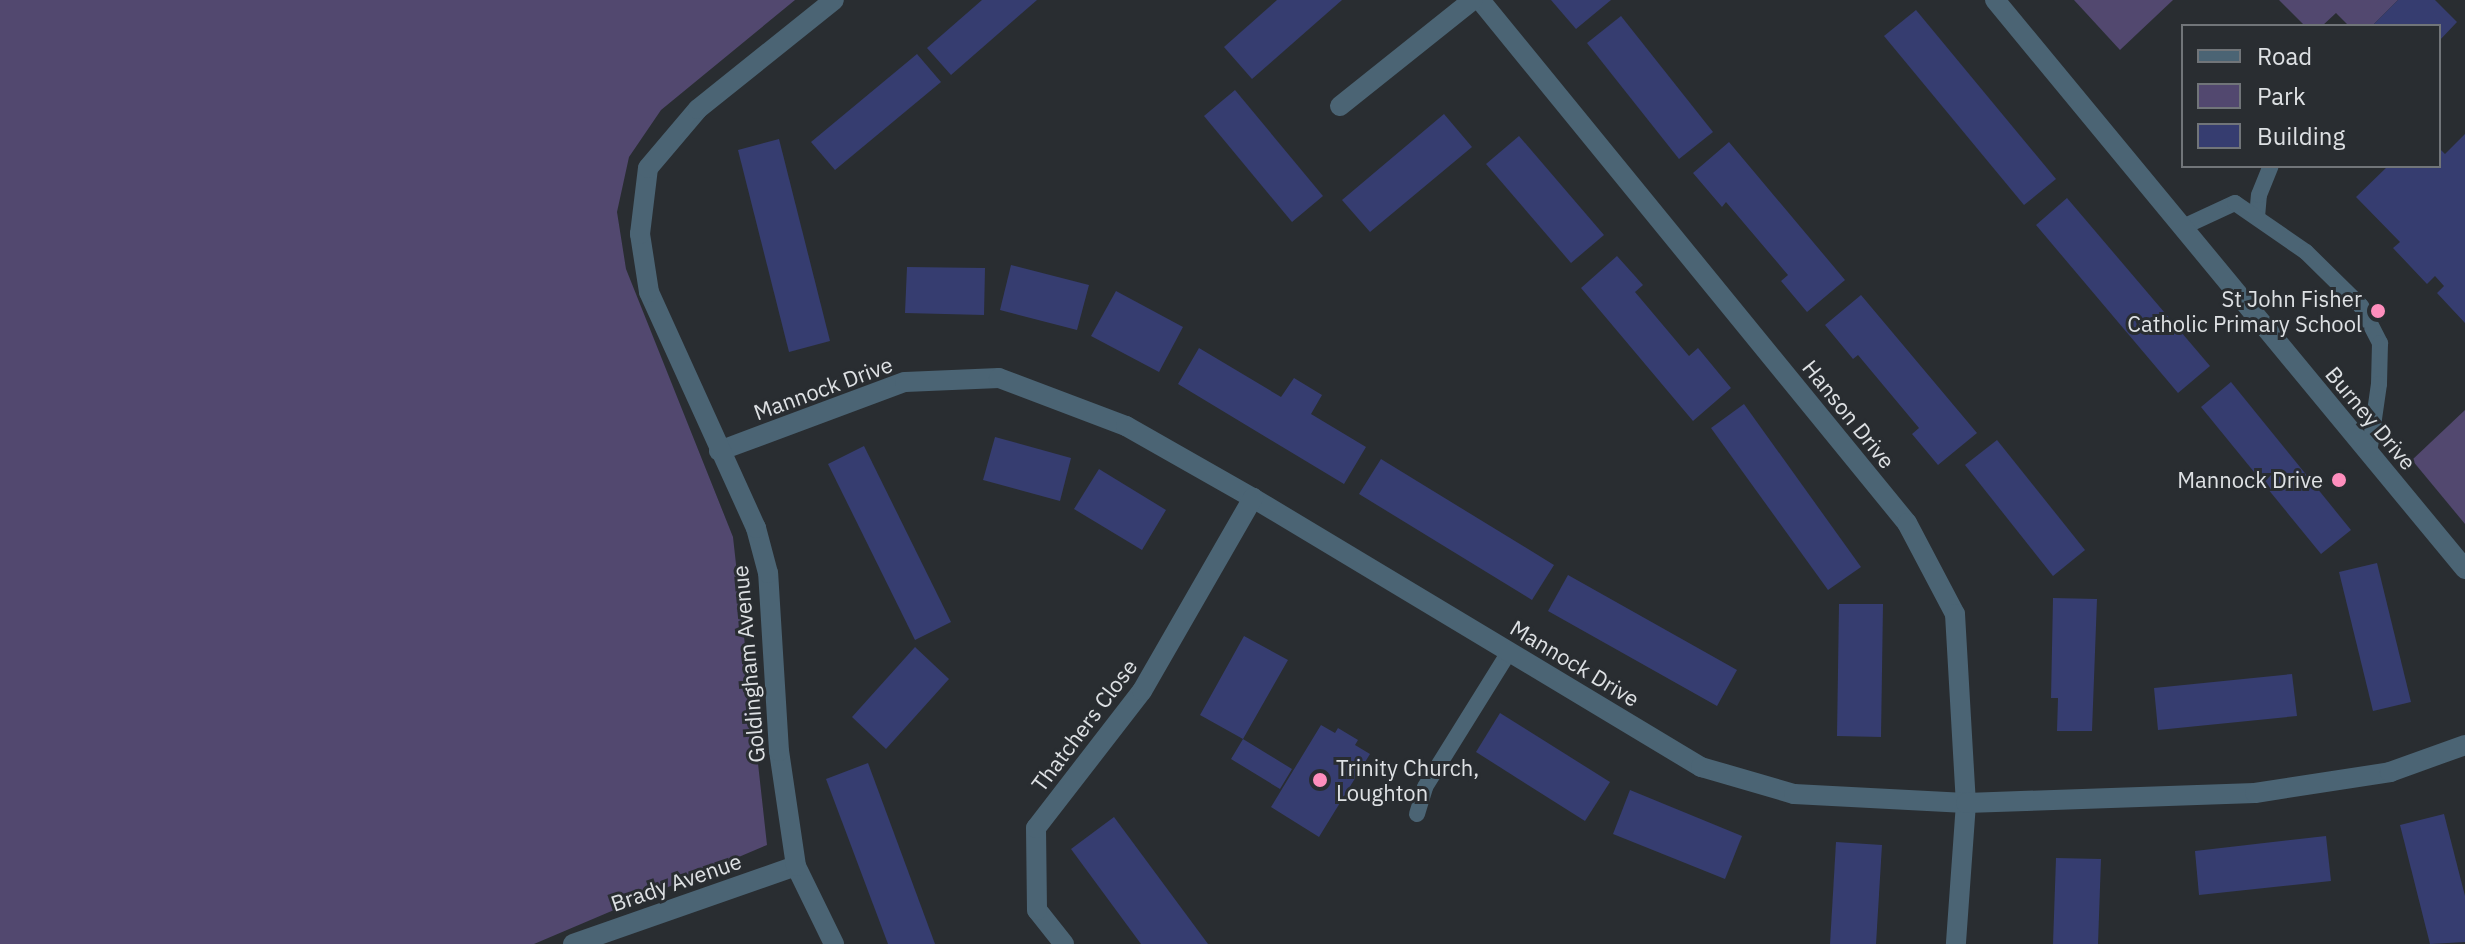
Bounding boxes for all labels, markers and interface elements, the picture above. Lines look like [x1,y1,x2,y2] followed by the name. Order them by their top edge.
[2181,24,2441,168] legend
[2257,40,2312,72] text: Road
[2257,80,2306,112] text: Park
[2257,120,2345,152] text: Building
[2127,285,2362,336] place label: St John Fisher Catholic Primary School
[2369,302,2387,320] marker: St John Fisher Catholic Primary School
[750,351,896,425] street label: Mannock Drive
[1797,355,1901,473] street label: Hanson Drive
[2320,361,2422,475] street label: Burney Drive
[2177,467,2323,493] place label: Mannock Drive
[2330,471,2348,489] marker: Mannock Drive
[726,564,770,764] street label: Goldingham Avenue
[1506,614,1644,712] street label: Mannock Drive
[1026,654,1142,796] street label: Thatchers Close
[1336,754,1479,806] place label: Trinity Church, Loughton
[1311,771,1329,789] marker: Trinity Church, Loughton
[607,847,745,917] street label: Brady Avenue

